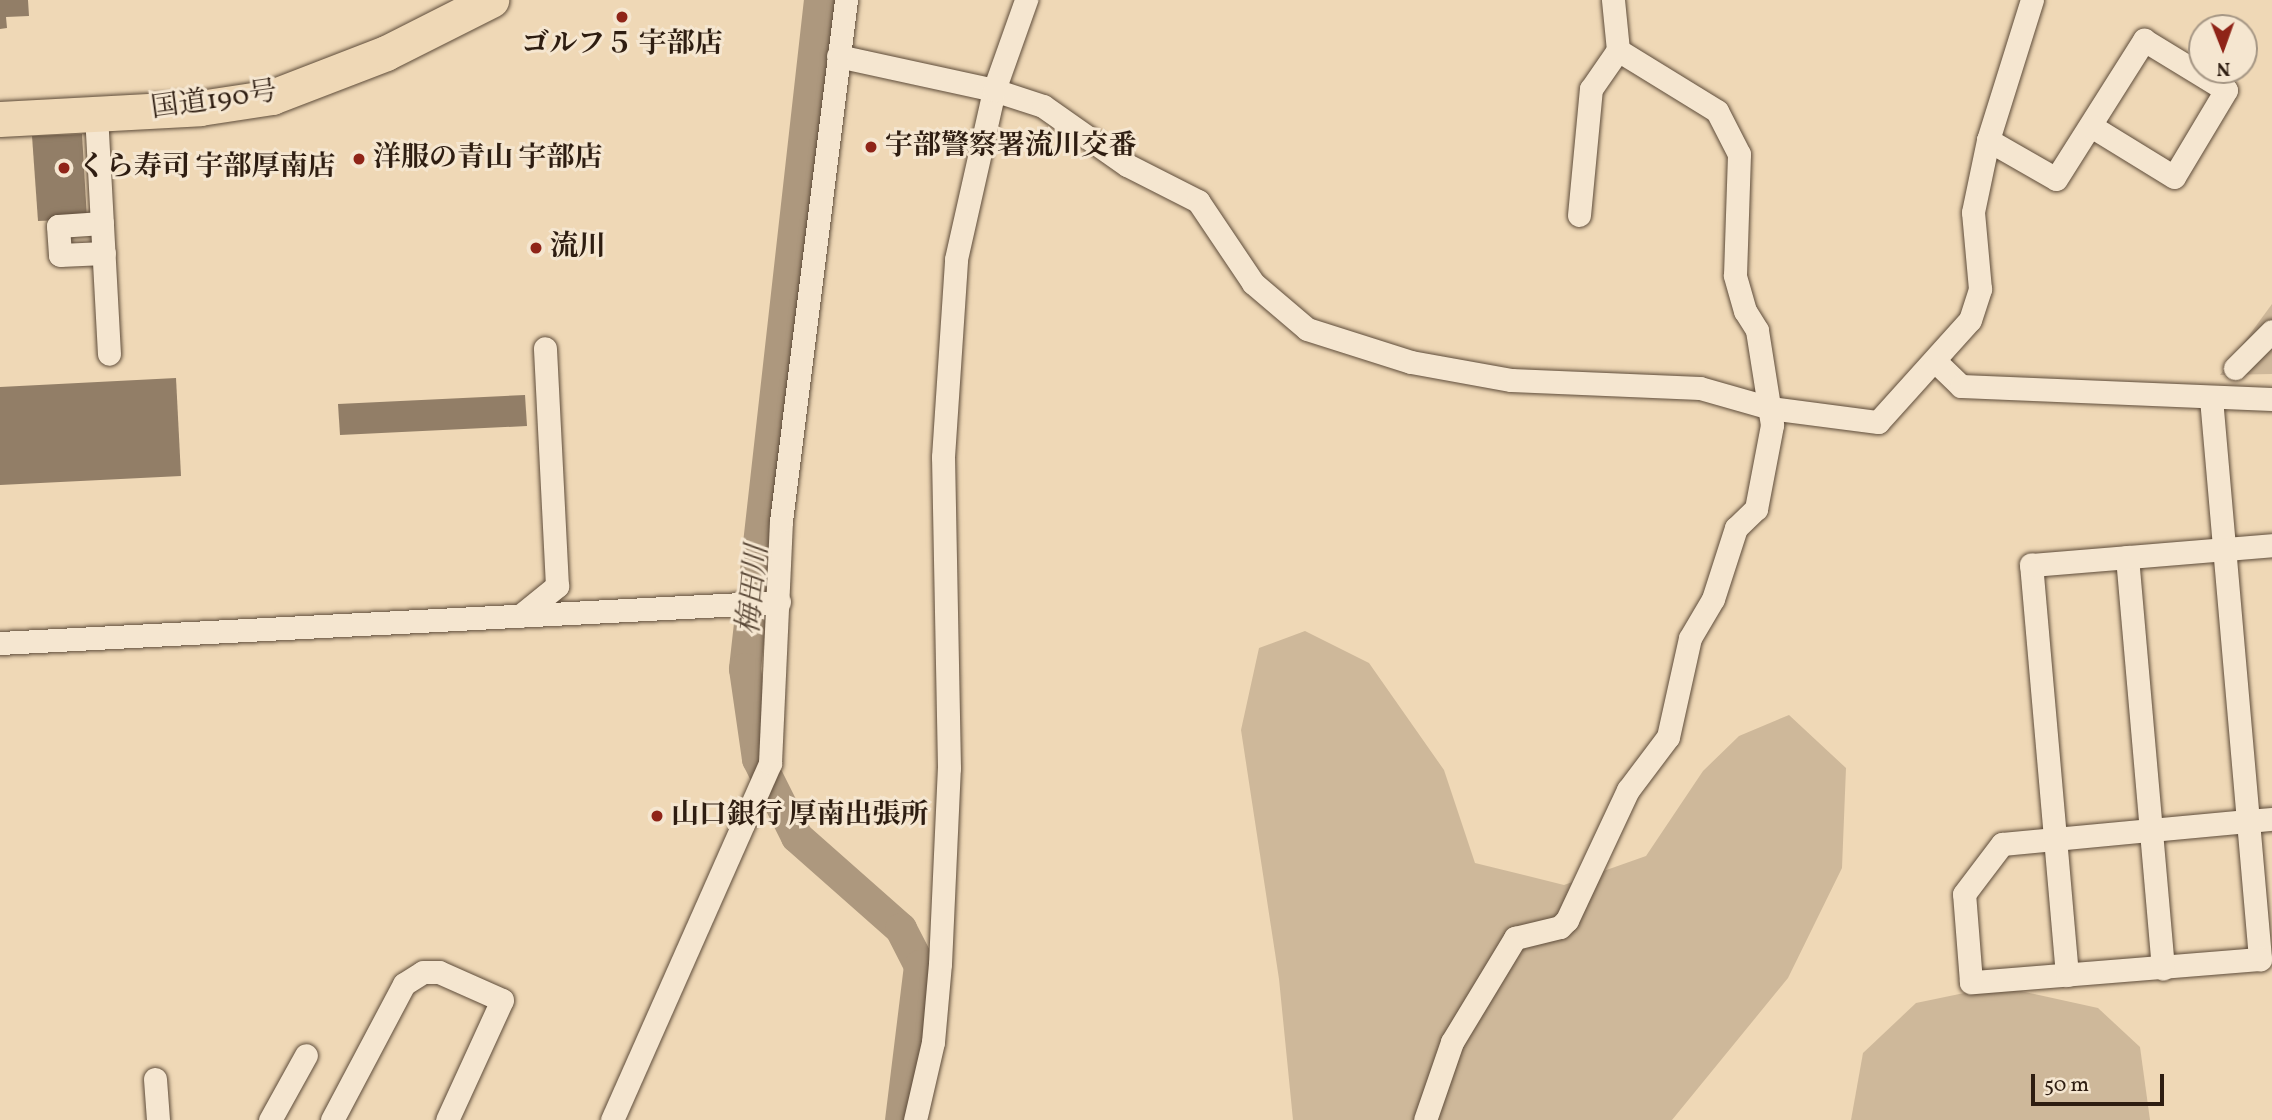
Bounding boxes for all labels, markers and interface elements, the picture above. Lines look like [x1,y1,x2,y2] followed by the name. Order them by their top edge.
[614,9,630,25] marker: ゴルフ５ 宇部店
[2188,14,2258,84] north arrow
[521,28,723,62] place label: ゴルフ５ 宇部店
[2216,55,2230,81] text: N
[149,76,279,126] street label: 国道190号
[885,130,1137,164] place label: 宇部警察署流川交番
[863,139,879,155] marker: 宇部警察署流川交番
[373,142,603,176] place label: 洋服の青山 宇部店
[78,151,336,185] place label: くら寿司 宇部厚南店
[351,151,367,167] marker: 洋服の青山 宇部店
[56,160,72,176] marker: くら寿司 宇部厚南店
[550,231,606,265] place label: 流川
[528,240,544,256] marker: 流川
[731,543,777,637] water label: 梅田川
[671,799,929,833] place label: 山口銀行 厚南出張所
[649,808,665,824] marker: 山口銀行 厚南出張所
[2034,1060,2167,1104] scale bar
[2044,1071,2089,1100] text: 50 m

